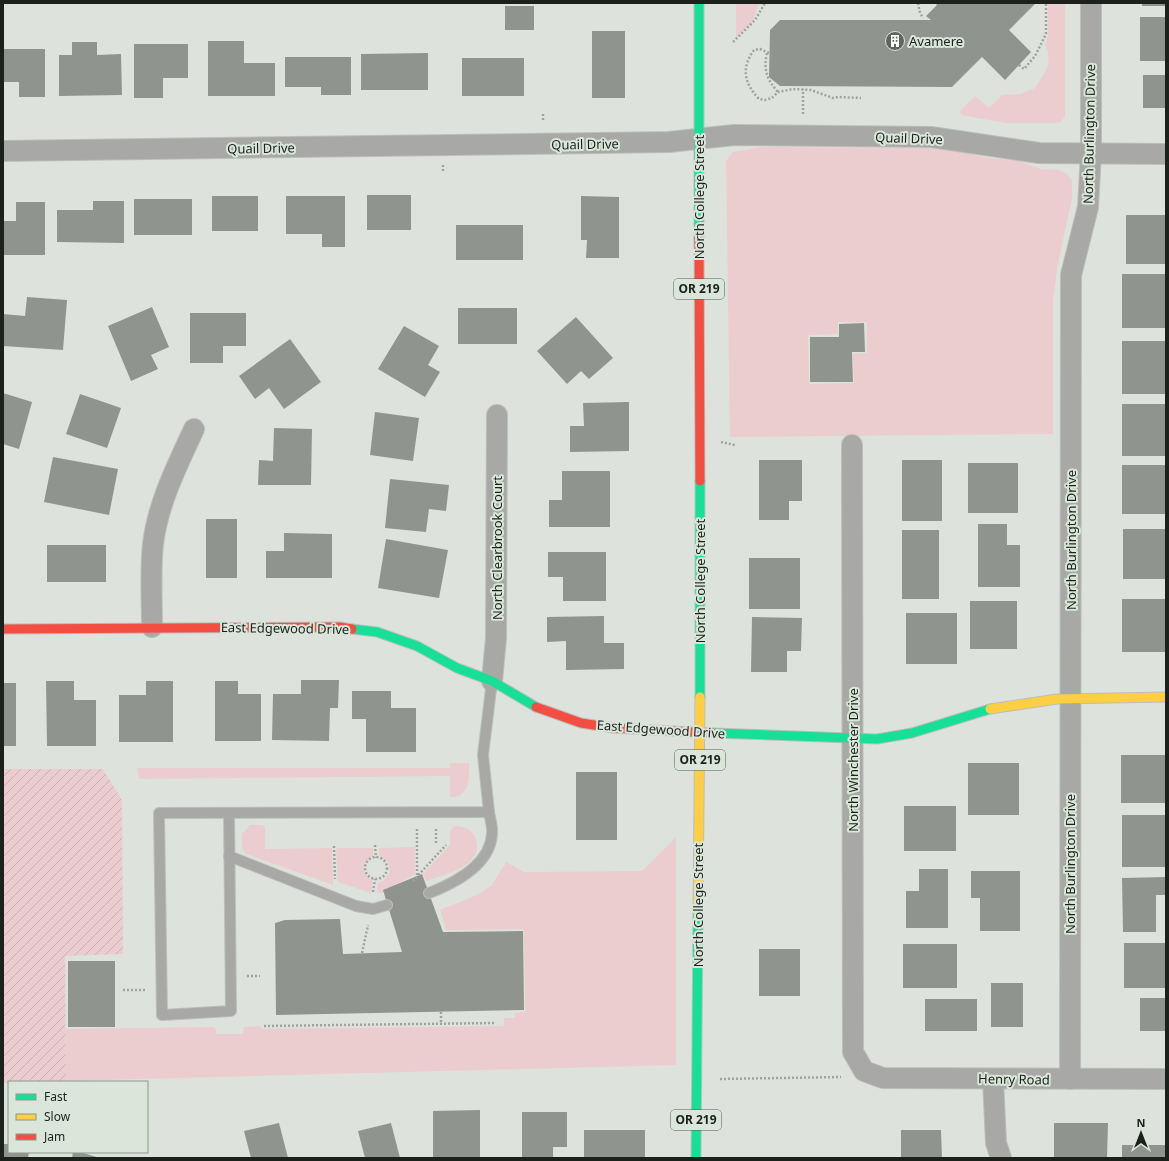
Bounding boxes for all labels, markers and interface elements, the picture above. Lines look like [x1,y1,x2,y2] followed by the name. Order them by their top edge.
[884,30,906,52] building icon: Avamere
[909,32,963,50] place label: Avamere
[1079,64,1099,204] street label: North Burlington Drive
[875,128,943,148] street label: Quail Drive
[551,134,619,154] street label: Quail Drive
[690,135,708,259] street label: North College Street
[227,138,295,158] street label: Quail Drive
[674,279,724,299] road number: OR 219
[1062,470,1080,610] street label: North Burlington Drive
[488,476,506,620] street label: North Clearbrook Court
[691,519,709,643] street label: North College Street
[221,618,349,638] street label: East Edgewood Drive
[844,688,862,832] street label: North Winchester Drive
[596,716,726,742] street label: East Edgewood Drive
[675,750,725,770] road number: OR 219
[1061,794,1079,934] street label: North Burlington Drive
[689,843,707,967] street label: North College Street
[978,1069,1050,1089] street label: Henry Road
[8,1081,148,1153] legend
[44,1088,68,1105] text: Fast
[44,1108,71,1125] text: Slow
[671,1110,721,1130] road number: OR 219
[1121,1113,1161,1153] north arrow
[1137,1115,1145,1130] text: N
[43,1128,65,1145] text: Jam

